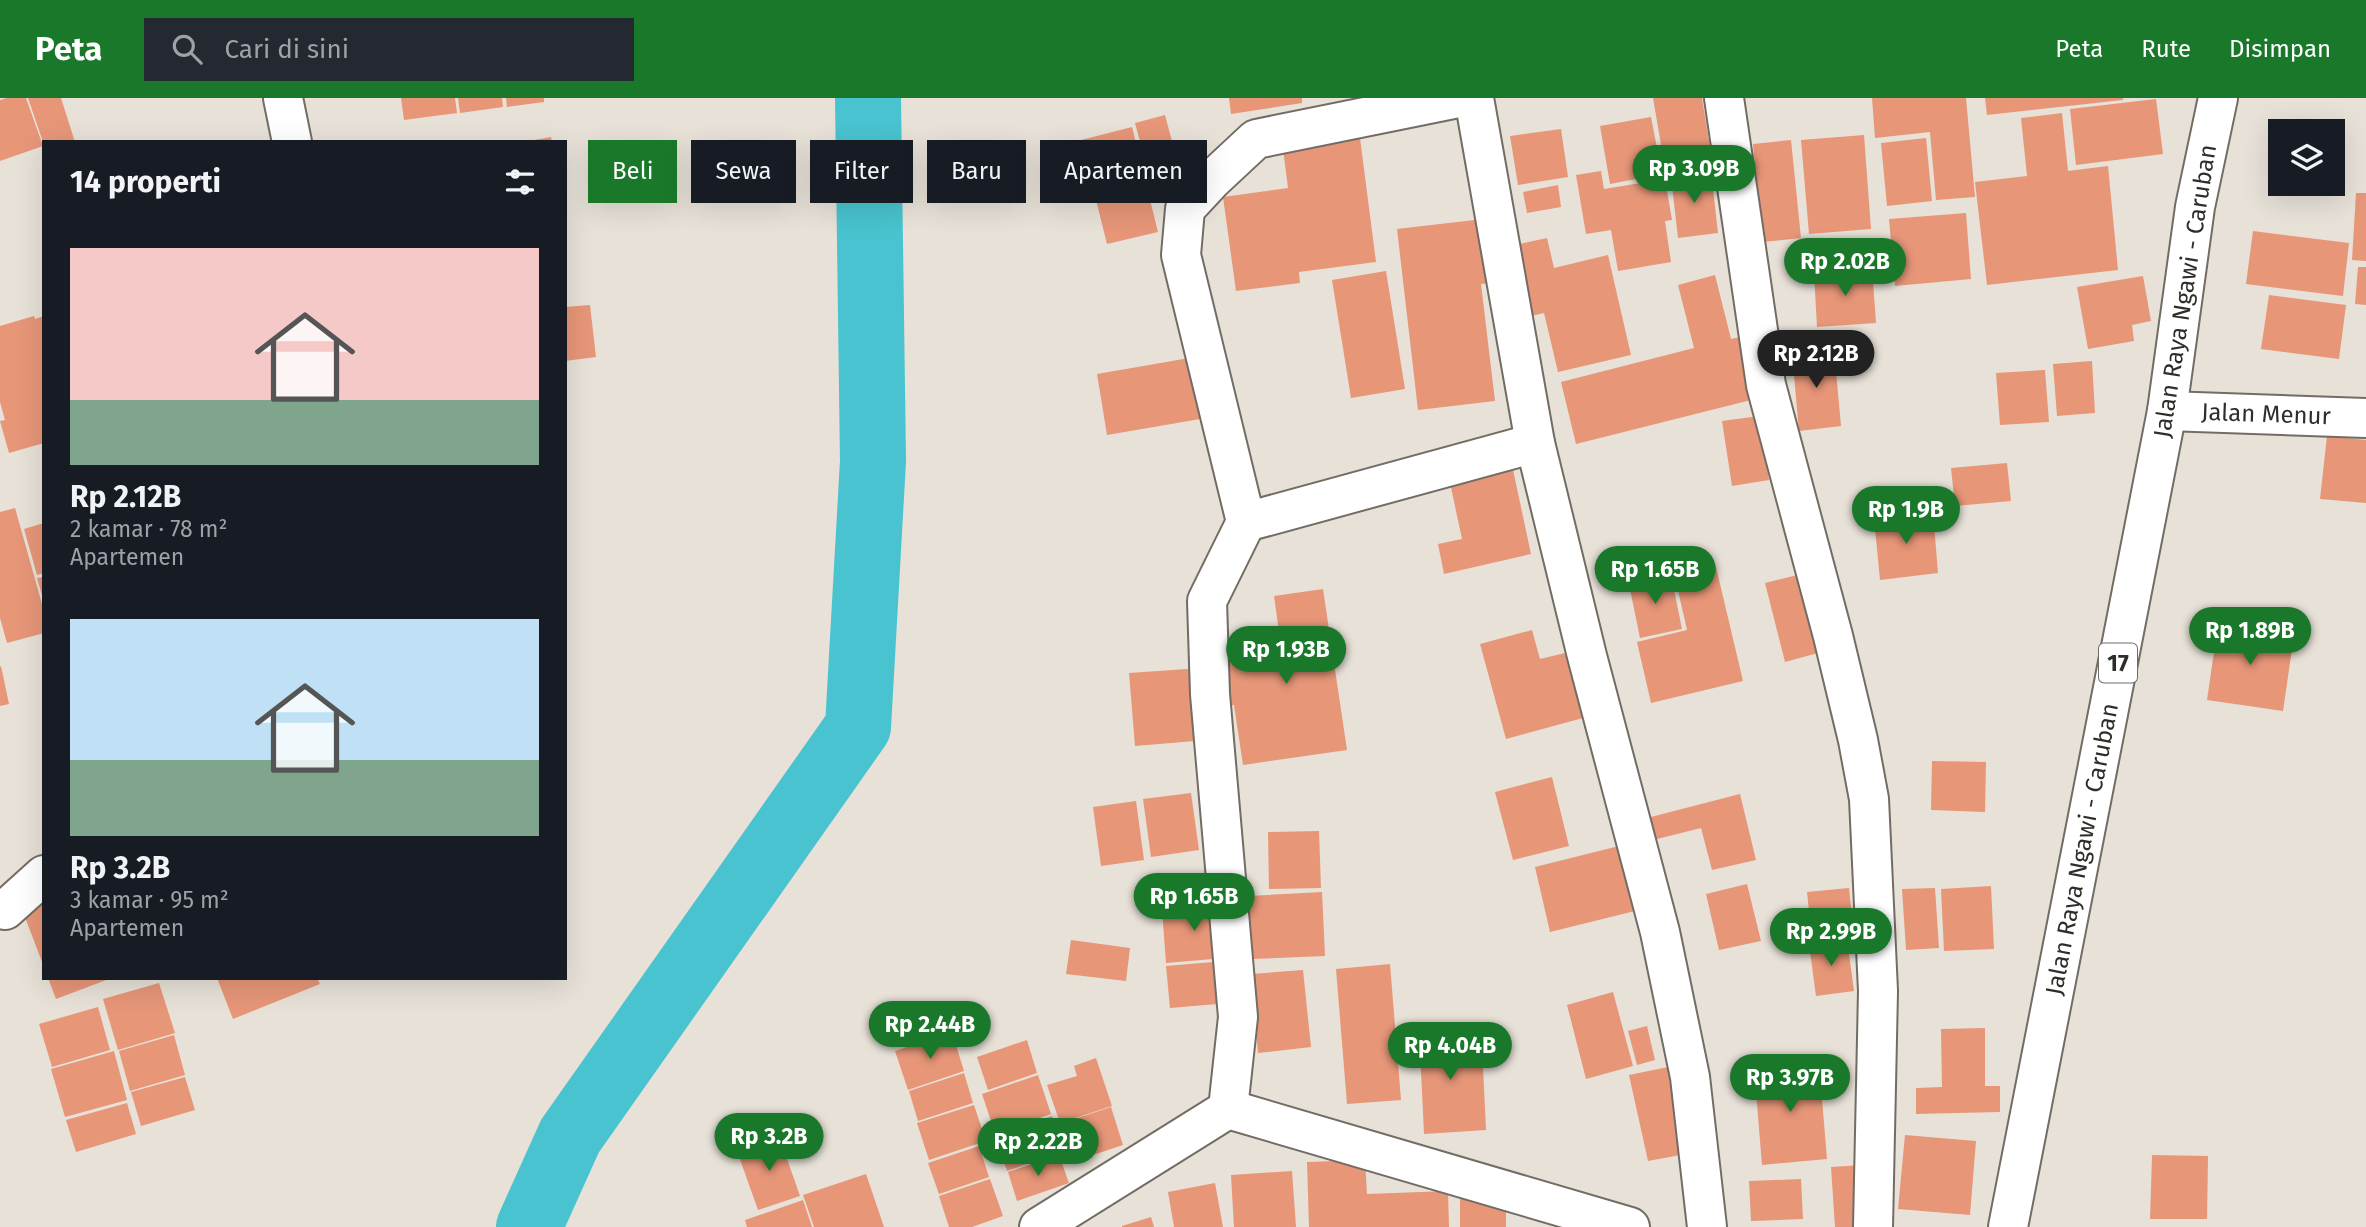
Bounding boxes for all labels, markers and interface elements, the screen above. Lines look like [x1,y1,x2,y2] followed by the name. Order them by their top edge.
[144,18,634,81] search box
[35,29,102,69] text: Peta
[168,30,206,68] icon: search
[224,34,349,65] text: Cari di sini
[2055,35,2103,63] text: Peta
[2141,35,2191,63] text: Rute
[2229,35,2331,63] text: Disimpan
[2268,119,2345,196] map controls
[2268,119,2345,196] button: layers
[588,140,677,203] chip: Beli
[691,140,796,203] chip: Sewa
[810,140,913,203] chip: Filter
[927,140,1026,203] chip: Baru
[1040,140,1207,203] chip: Apartemen
[2148,142,2222,440] street label: Jalan Raya Ngawi - Caruban
[1622,146,1766,205] pin: Rp 3.09B
[1649,154,1739,182] text: Rp 3.09B
[501,163,539,201] icon: filters
[70,164,221,200] text: 14 properti
[1773,238,1917,298] pin: Rp 2.02B
[1800,247,1890,275] text: Rp 2.02B
[242,294,368,420] icon: home
[1744,330,1888,390] pin: Rp 2.12B
[1773,339,1859,367] text: Rp 2.12B
[2201,398,2332,430] street label: Jalan Menur
[70,479,181,515] text: Rp 2.12B
[1841,486,1971,546] pin: Rp 1.9B
[1868,495,1944,523] text: Rp 1.9B
[70,515,228,543] text: 2 kamar · 78 m²
[70,543,184,571] text: Apartemen
[1583,546,1727,606] pin: Rp 1.65B
[1611,555,1699,583] text: Rp 1.65B
[2178,608,2322,667] pin: Rp 1.89B
[2205,616,2295,644] text: Rp 1.89B
[1214,626,1358,686] pin: Rp 1.93B
[1242,635,1330,663] text: Rp 1.93B
[2099,643,2137,682] road number: 17
[242,665,368,791] icon: home
[2040,701,2124,997] street label: Jalan Raya Ngawi - Caruban
[70,850,170,886] text: Rp 3.2B
[1122,874,1266,933] pin: Rp 1.65B
[1150,882,1238,910] text: Rp 1.65B
[70,886,229,914] text: 3 kamar · 95 m²
[1759,908,1903,968] pin: Rp 2.99B
[70,914,184,942] text: Apartemen
[1786,917,1876,945] text: Rp 2.99B
[858,1002,1002,1061] pin: Rp 2.44B
[885,1010,975,1038] text: Rp 2.44B
[1378,1023,1522,1082] pin: Rp 4.04B
[1404,1031,1496,1059] text: Rp 4.04B
[1718,1054,1862,1114] pin: Rp 3.97B
[1746,1063,1834,1091] text: Rp 3.97B
[704,1114,834,1173] pin: Rp 3.2B
[966,1118,1110,1178] pin: Rp 2.22B
[731,1122,807,1150] text: Rp 3.2B
[994,1127,1082,1155] text: Rp 2.22B

